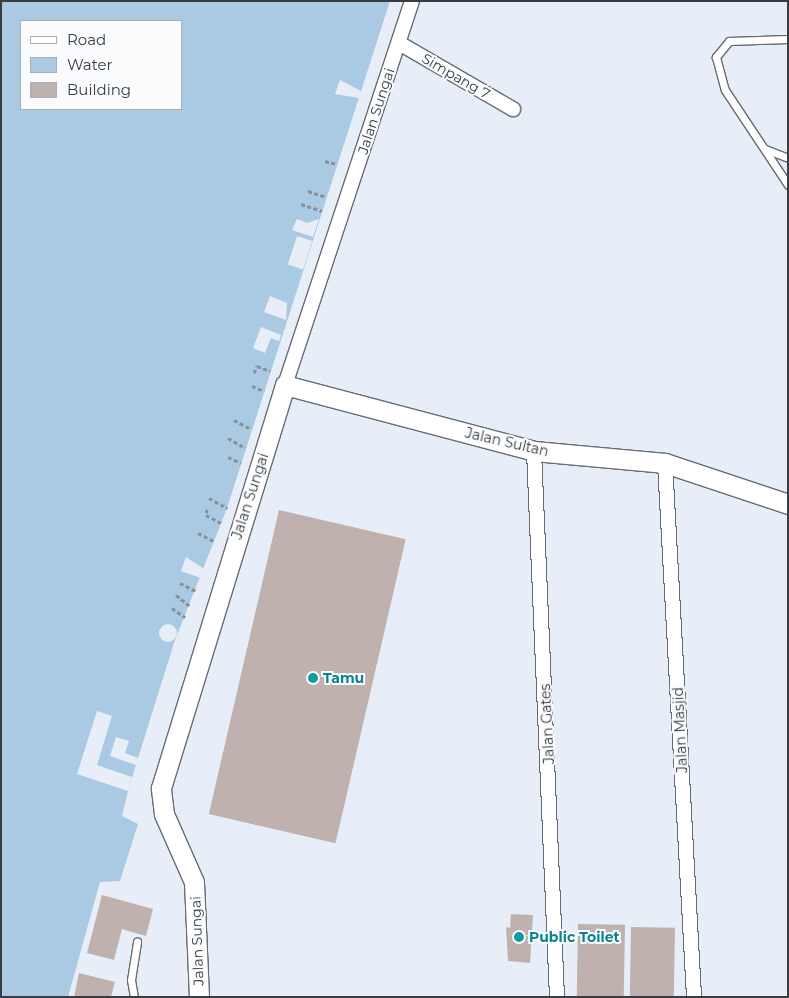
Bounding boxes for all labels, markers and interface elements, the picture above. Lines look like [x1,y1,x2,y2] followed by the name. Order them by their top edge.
[20,20,182,110] legend
[67,30,106,49] text: Road
[419,50,493,102] street label: Simpang 7
[67,55,113,74] text: Water
[354,66,398,156] street label: Jalan Sungai
[67,80,131,99] text: Building
[464,424,550,460] street label: Jalan Sultan
[228,451,272,541] street label: Jalan Sungai
[323,670,364,686] place label: Tamu
[307,672,319,684] marker: Tamu
[537,684,557,764] street label: Jalan Gates
[669,687,691,773] street label: Jalan Masjid
[187,896,207,986] street label: Jalan Sungai
[529,929,620,945] place label: Public Toilet
[513,931,525,943] marker: Public Toilet

